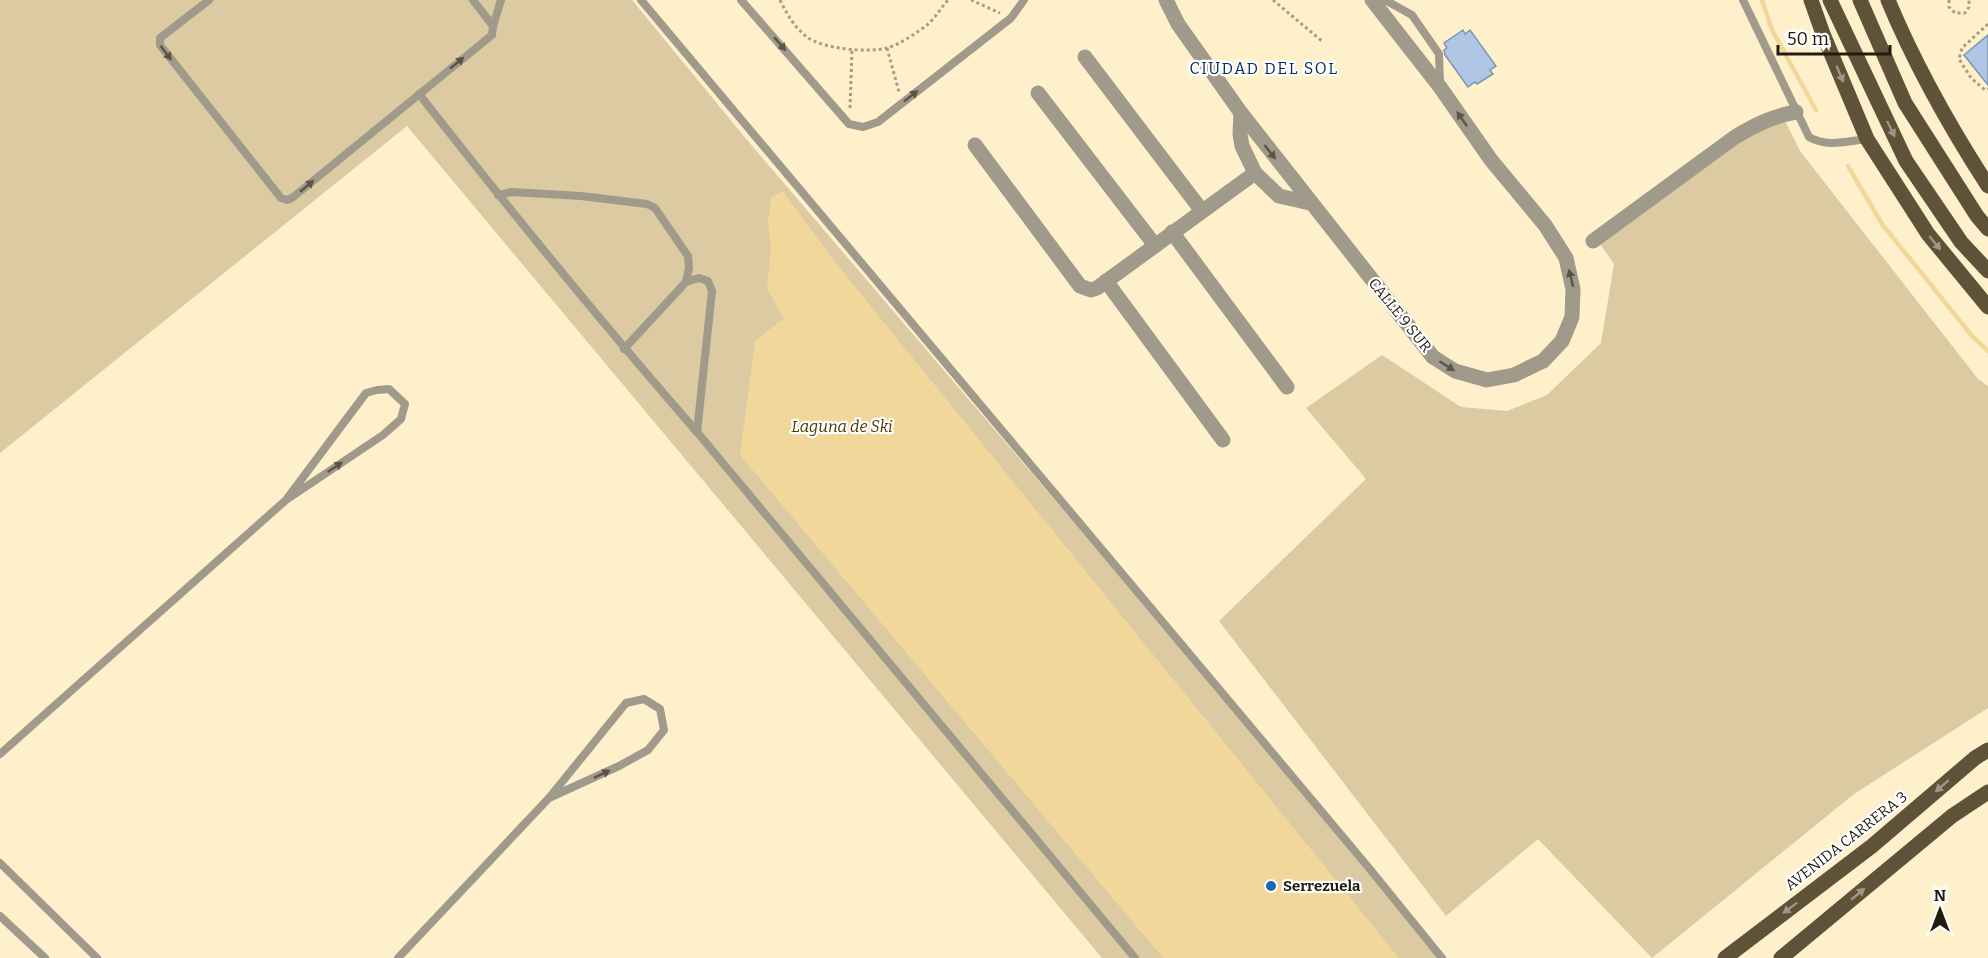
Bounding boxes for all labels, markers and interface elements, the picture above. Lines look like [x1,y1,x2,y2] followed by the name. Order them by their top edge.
[1778,18,1890,56] scale bar
[1787,28,1829,50] text: 50 m
[773,36,786,51] one-way arrow
[160,44,172,60] one-way arrow
[450,57,465,69] one-way arrow
[1189,59,1339,78] district label: CIUDAD DEL SOL
[1836,65,1845,83] one-way arrow
[904,90,919,102] one-way arrow
[1456,111,1468,127] one-way arrow
[1886,120,1895,137] one-way arrow
[1264,144,1276,159] one-way arrow
[299,179,315,192] one-way arrow
[1929,235,1942,251] one-way arrow
[1565,269,1575,288] one-way arrow
[1365,274,1435,356] street label: CALLE 9 SUR
[1439,361,1455,372] one-way arrow
[791,417,893,436] water label: Laguna de Ski
[326,461,342,473] one-way arrow
[594,769,611,778] one-way arrow
[1934,780,1950,793] one-way arrow
[1781,788,1911,894] street label: AVENIDA CARRERA 3
[1283,877,1361,895] place label: Serrezuela
[1264,879,1278,893] marker: Serrezuela
[1910,880,1970,940] north arrow
[1934,886,1946,905] text: N
[1850,888,1865,901] one-way arrow
[1782,901,1797,913] one-way arrow

